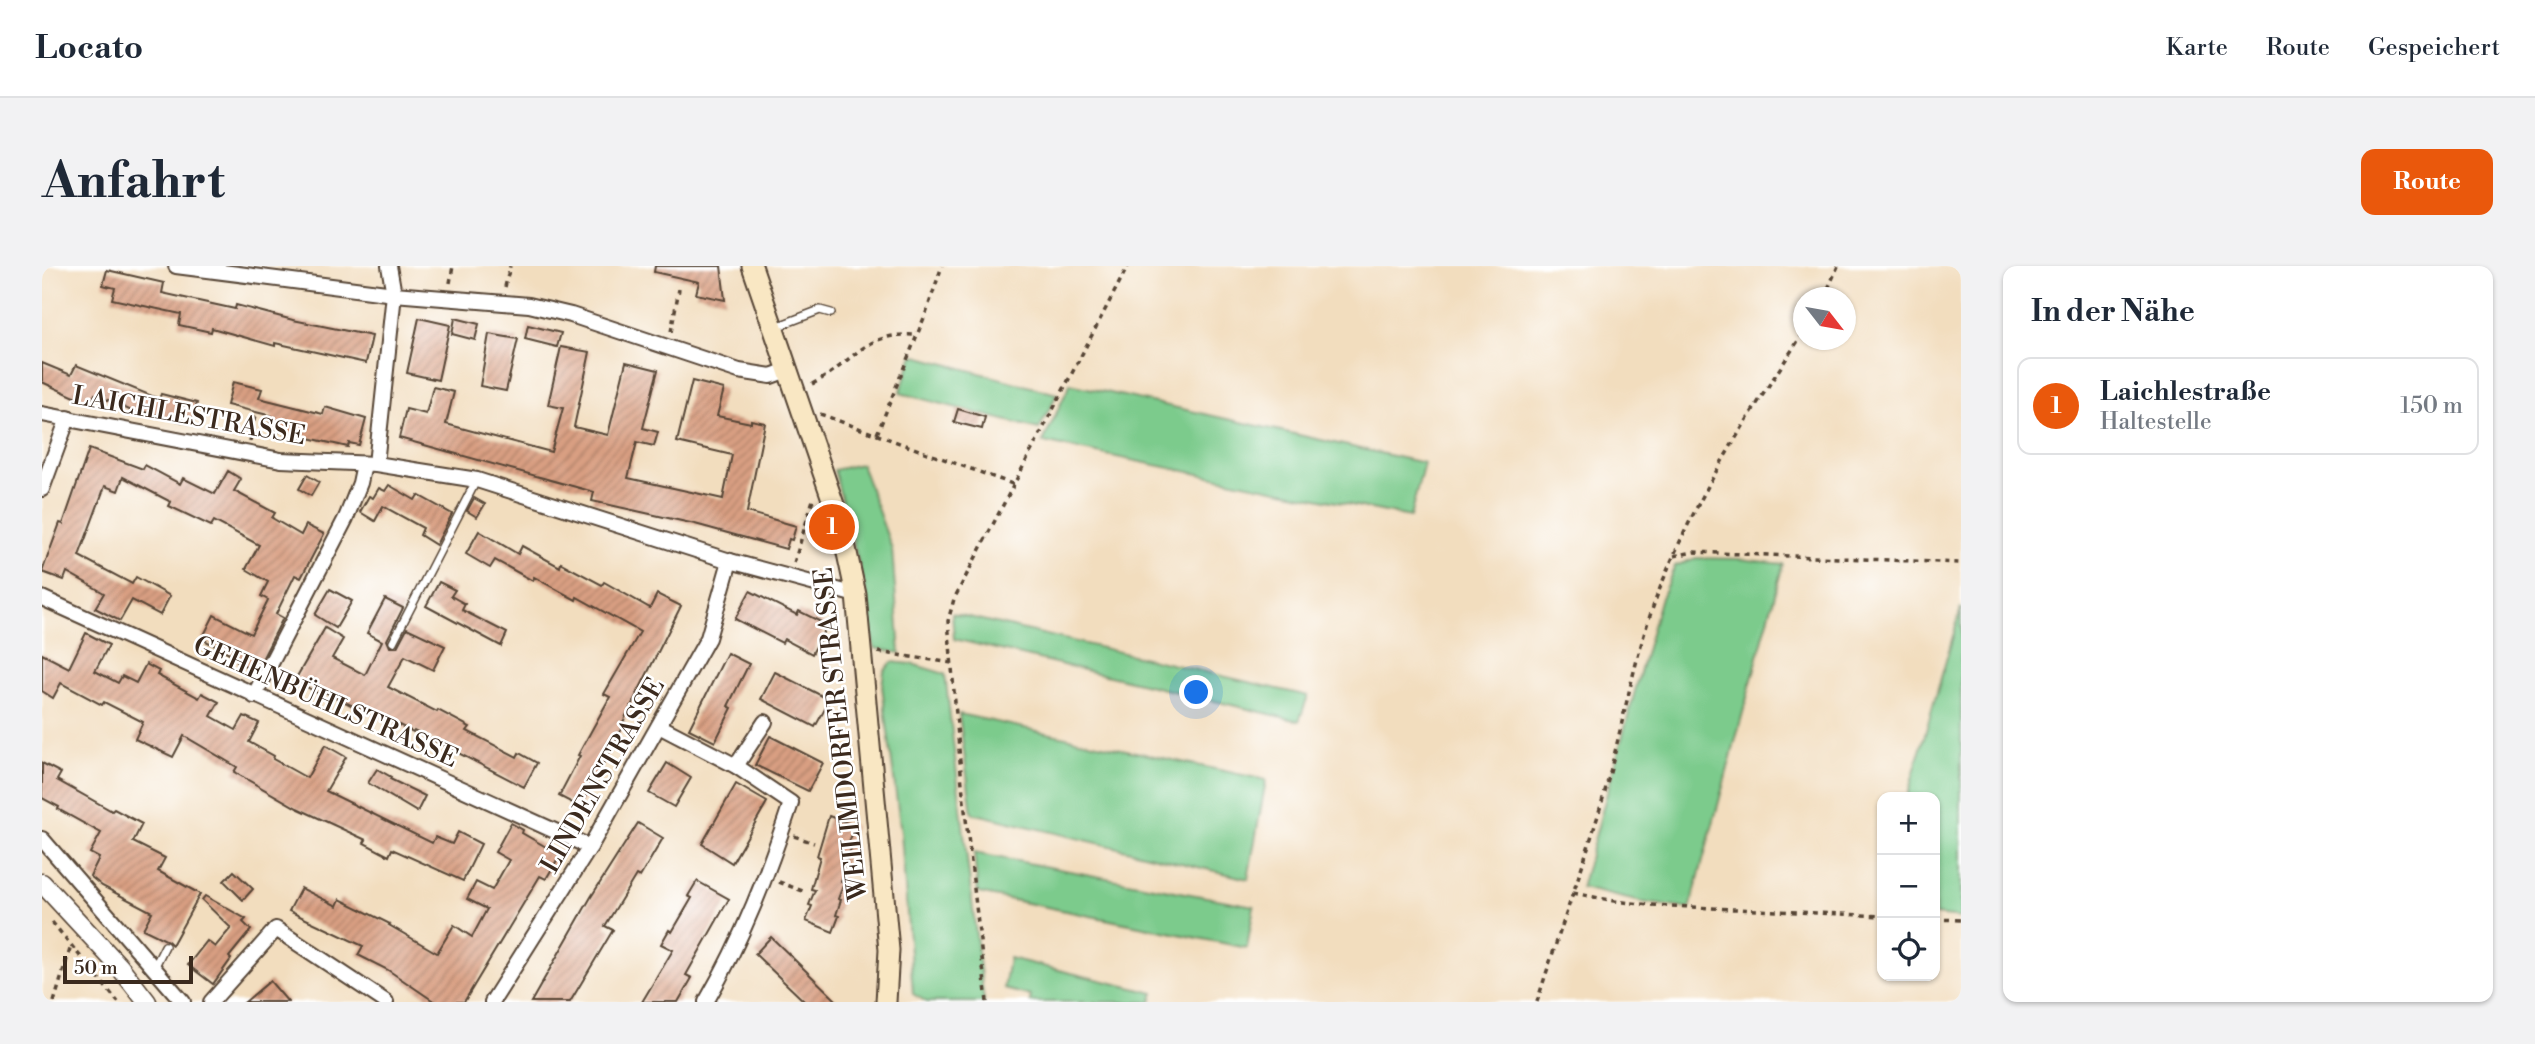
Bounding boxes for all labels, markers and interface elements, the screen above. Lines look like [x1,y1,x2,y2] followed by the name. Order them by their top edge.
[35,28,143,69] text: Locato
[2166,33,2228,63] text: Karte
[2266,33,2330,63] text: Route
[2368,33,2500,63] text: Gespeichert
[2361,149,2493,215] button: Route
[42,152,225,213] text: Anfahrt
[1793,287,1856,350] north arrow
[2031,293,2195,331] text: In der Nähe
[2100,376,2271,408] text: Laichlestraße
[70,380,308,452] street label: LAICHLESTRASSE
[2050,392,2062,420] text: 1
[2400,392,2463,420] text: 150 m
[2100,408,2212,436] text: Haltestelle
[809,501,855,553] pin: 1
[808,566,875,903] street label: WEILIMDORFER STRASSE
[188,628,463,775] street label: GEHENBÜHLSTRASSE
[534,672,672,879] street label: LINDENSTRASSE
[1179,675,1213,709] your location
[1877,792,1940,981] map controls
[1877,792,1940,855] button: +
[1877,855,1940,918] button: −
[1877,918,1940,981] button: locate
[63,953,192,985] scale bar
[74,956,118,980] text: 50 m

